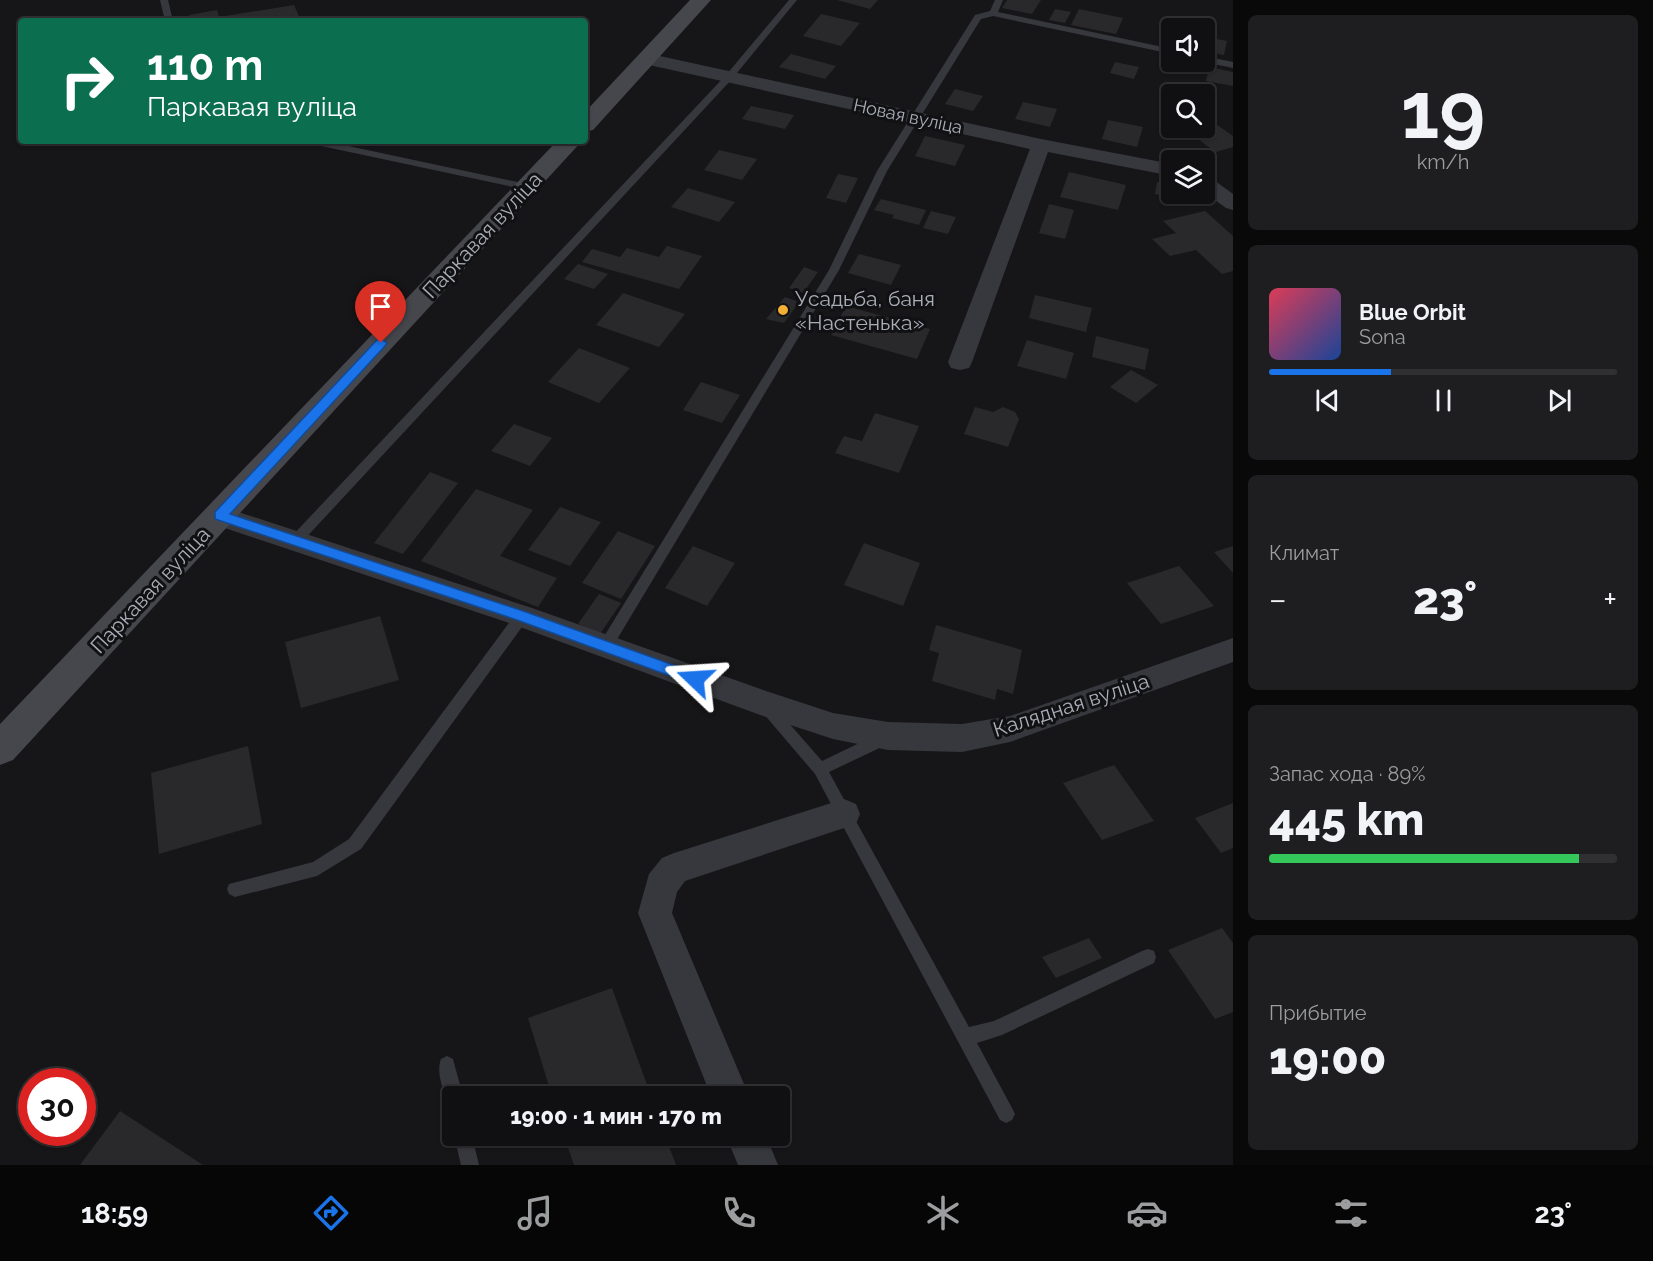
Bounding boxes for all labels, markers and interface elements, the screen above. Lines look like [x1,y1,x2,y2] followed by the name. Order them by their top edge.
[1161,18,1215,204] map controls
[1161,18,1215,72] button: sound
[147,41,263,90] text: 110 m
[48,42,126,120] icon: right
[1401,65,1485,156] text: 19
[1161,84,1215,138] button: search
[147,91,357,122] text: Паркавая вуліца
[852,94,964,138] street label: Новая вуліца
[1161,150,1215,204] button: layers
[1417,150,1469,174] text: km/h
[417,167,547,303] street label: Паркавая вуліца
[355,281,406,343] pin
[795,286,935,335] place label: Усадьба, баня «Настенька»
[364,290,397,323] icon: arrive
[1359,299,1466,325] text: Blue Orbit
[776,303,790,317] marker: Усадьба, баня «Настенька»
[1359,325,1406,349] text: Sona
[1311,384,1344,417] icon: previous
[1427,384,1460,417] icon: pause
[1543,384,1576,417] icon: next
[85,522,215,658] street label: Паркавая вуліца
[1269,541,1339,565] text: Климат
[1413,572,1477,625] text: 23°
[1269,580,1287,619] text: −
[1603,580,1617,619] text: +
[663,647,727,711] position arrow
[990,668,1152,742] street label: Калядная вуліца
[1269,762,1425,786] text: Запас хода · 89%
[1269,793,1424,846] text: 445 km
[1269,1001,1366,1025] text: Прибытие
[1269,1032,1386,1085] text: 19:00
[18,1068,96,1146] speed limit sign: 30
[510,1103,722,1129] text: 19:00 · 1 мин · 170 m
[310,1192,352,1234] icon: directions
[514,1192,556,1234] icon: music
[718,1192,760,1234] icon: phone
[922,1192,964,1234] icon: climate
[1126,1192,1168,1234] icon: car
[1330,1192,1372,1234] icon: filters
[81,1198,148,1229] text: 18:59
[1534,1198,1572,1229] text: 23°

